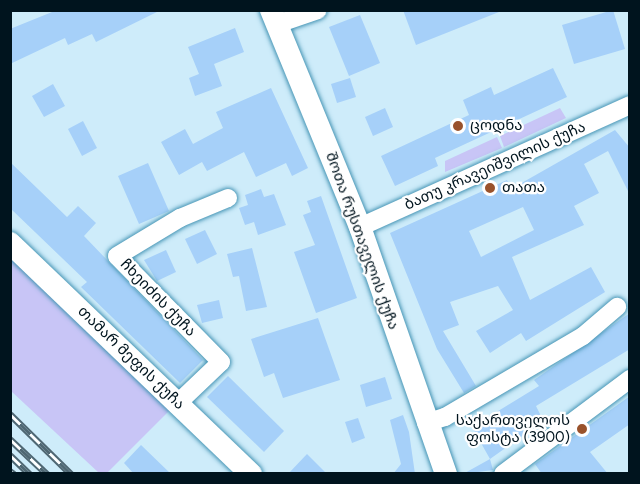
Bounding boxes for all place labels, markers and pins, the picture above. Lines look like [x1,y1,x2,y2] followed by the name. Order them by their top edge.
[470,117,523,135] place label: ცოდნა
[451,119,465,133] marker: ცოდნა
[502,179,545,197] place label: თათა
[483,181,497,195] marker: თათა
[456,411,570,446] place label: საქართველოს ფოსტა (3900)
[575,422,589,436] marker: საქართველოს ფოსტა (3900)

